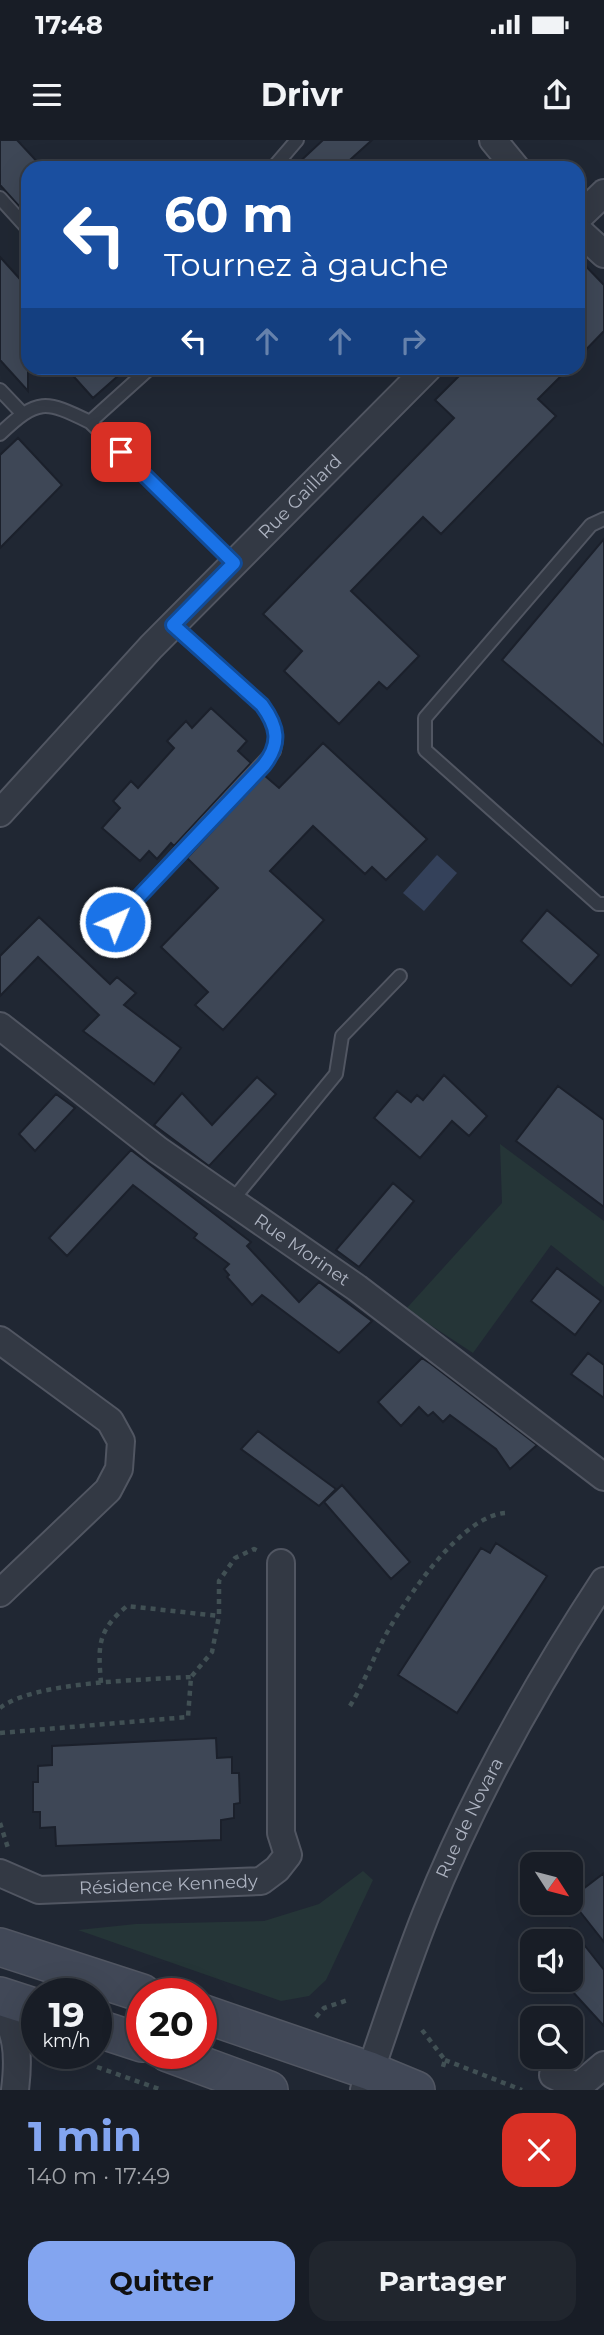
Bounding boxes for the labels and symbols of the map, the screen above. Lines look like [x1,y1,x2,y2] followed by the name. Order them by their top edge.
[91,422,151,482] pin
[254,450,347,543] street label: Rue Gaillard
[78,885,152,959] position arrow
[250,1209,354,1291] street label: Rue Morinet
[431,1754,508,1882] street label: Rue de Novara
[520,1852,583,1914] north arrow
[79,1870,258,1899] street label: Résidence Kennedy
[126,1978,217,2069] speed limit sign: 20

